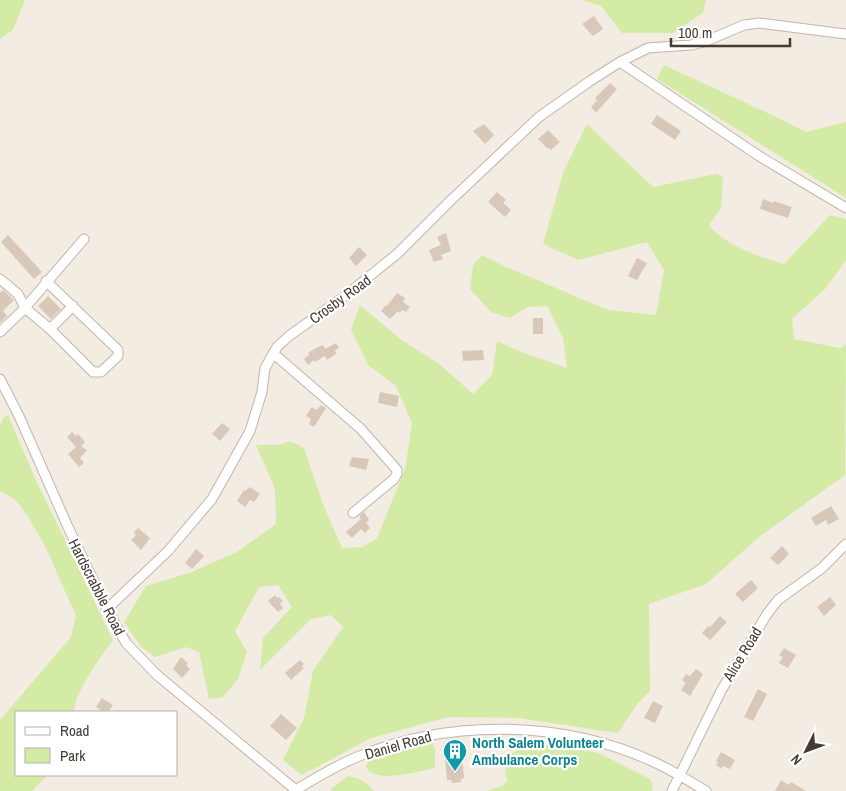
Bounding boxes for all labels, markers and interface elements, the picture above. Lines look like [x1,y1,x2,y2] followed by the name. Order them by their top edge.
[671,15,790,47] scale bar
[678,22,712,43] text: 100 m
[305,269,375,329] street label: Crosby Road
[64,535,130,639] street label: Hardscrabble Road
[717,623,766,686] street label: Alice Road
[15,711,178,776] legend
[60,720,89,741] text: Road
[362,725,434,765] street label: Daniel Road
[781,726,831,776] north arrow
[472,732,604,770] place label: North Salem Volunteer Ambulance Corps
[442,738,468,772] building icon: North Salem Volunteer Ambulance Corps
[60,745,86,766] text: Park
[787,751,806,769] text: N

